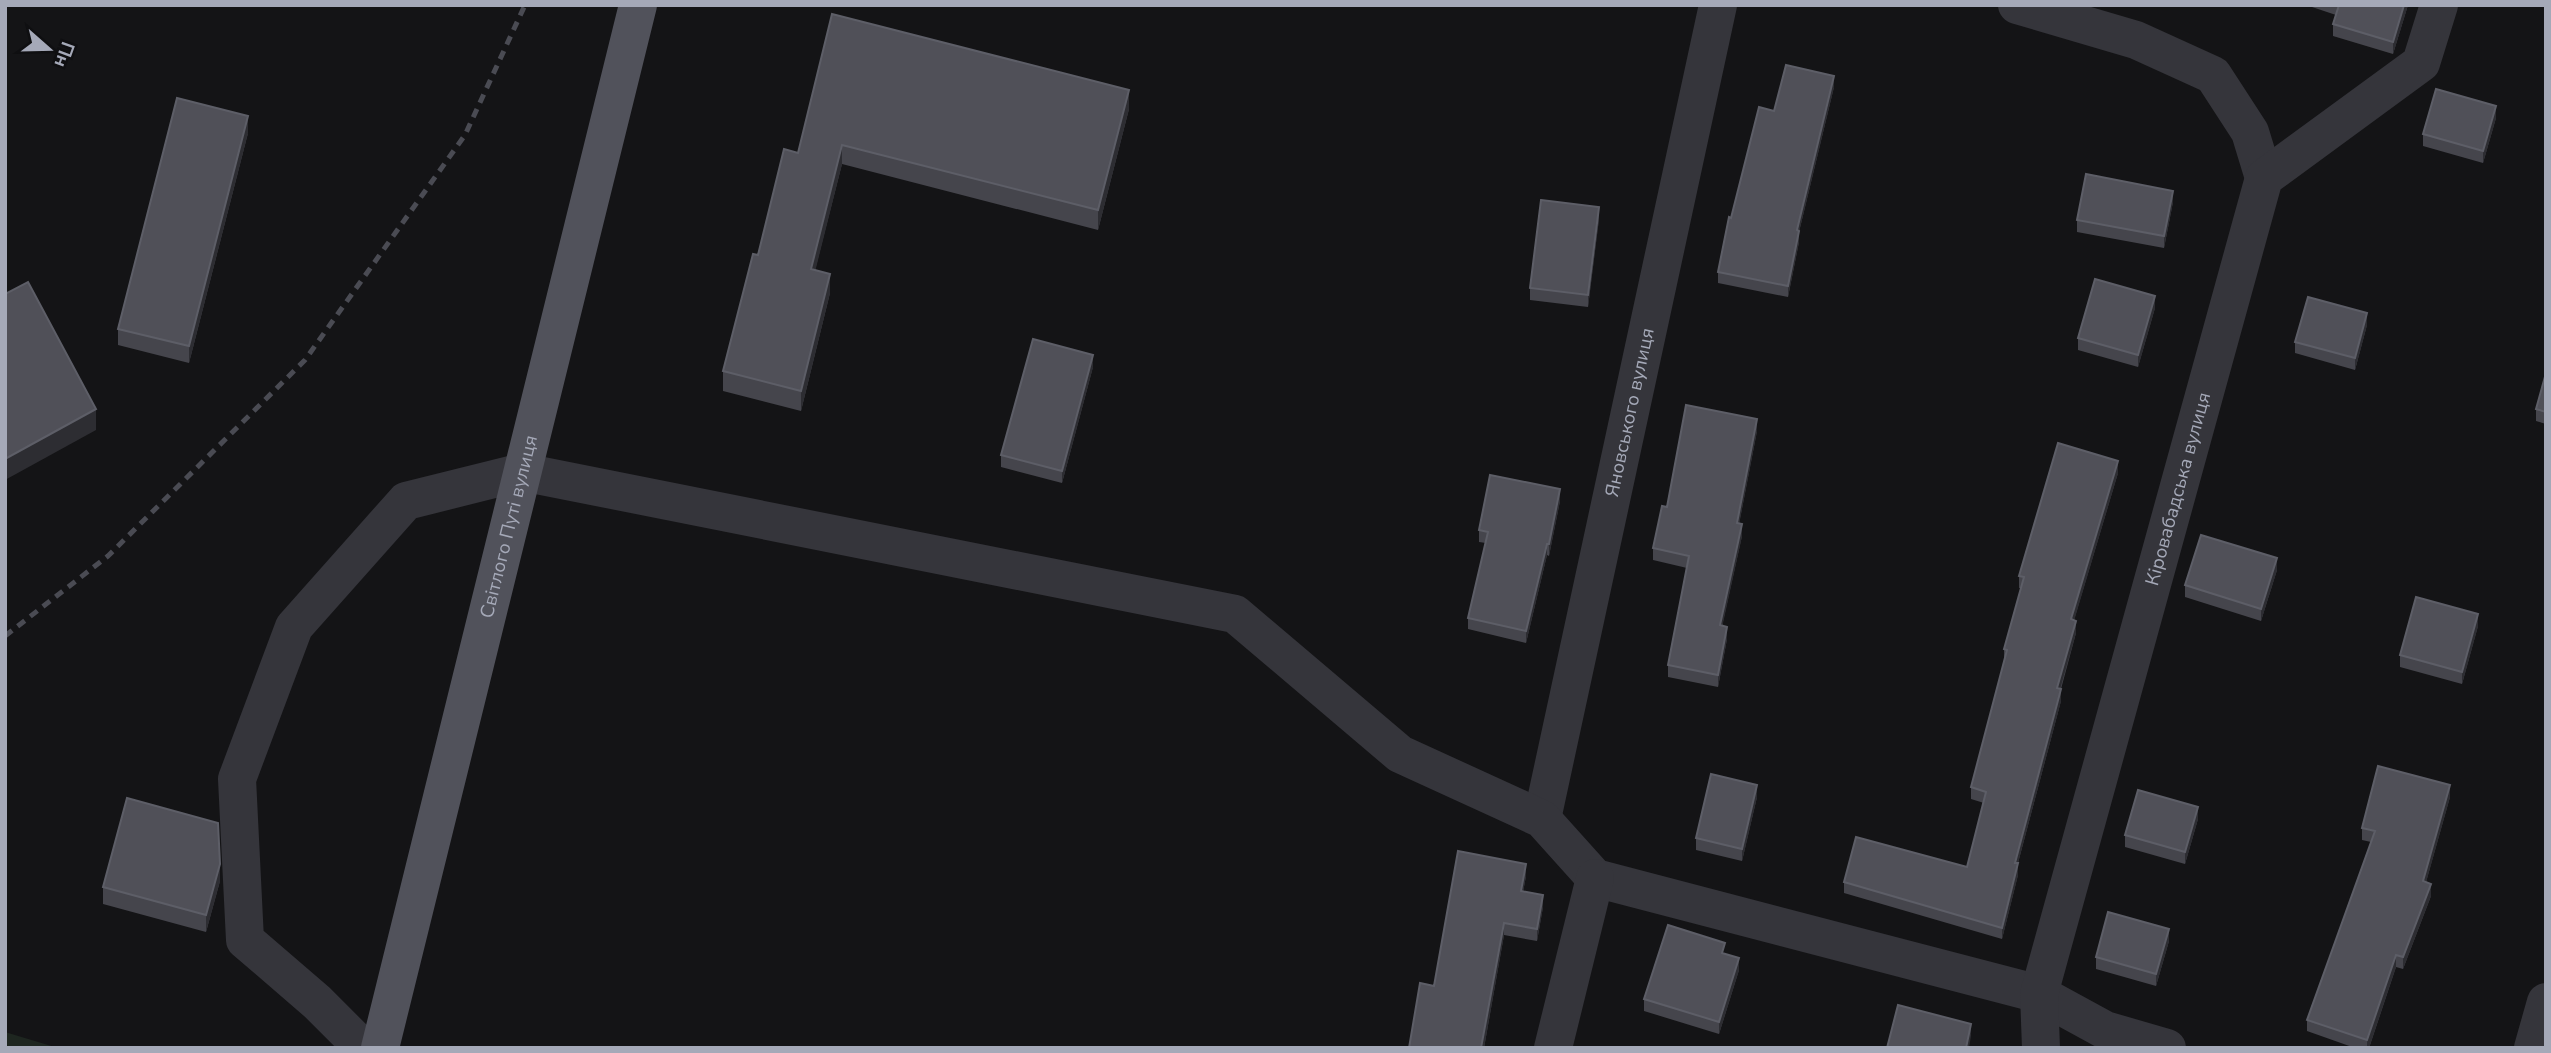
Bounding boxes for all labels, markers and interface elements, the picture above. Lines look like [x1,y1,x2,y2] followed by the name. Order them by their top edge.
[14,14,84,84] north arrow
[47,38,81,71] text: Пн
[1599,325,1661,499] street label: Яновського вулиця
[2139,389,2217,589] street label: Кіровабадська вулиця
[474,433,544,621] street label: Світлого Путі вулиця

